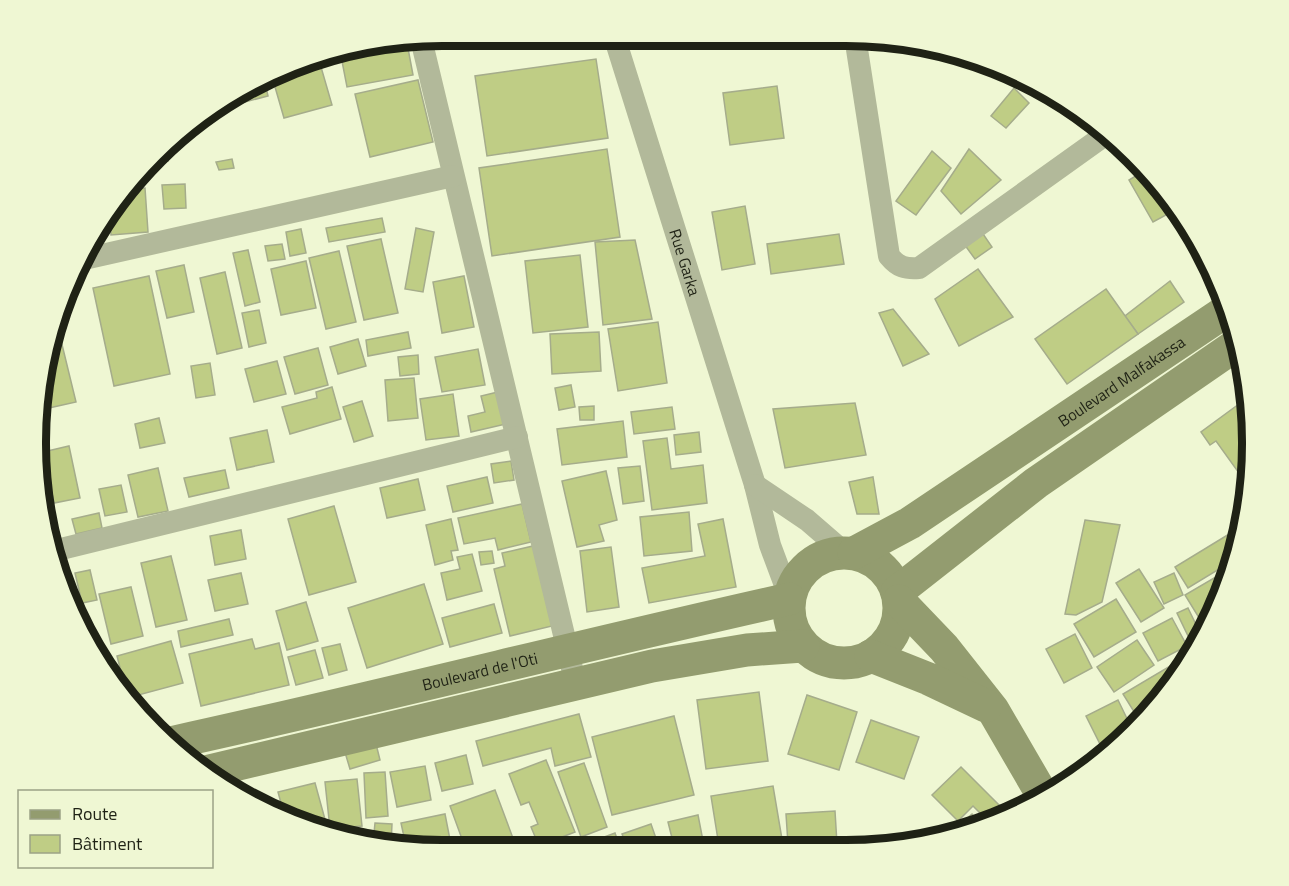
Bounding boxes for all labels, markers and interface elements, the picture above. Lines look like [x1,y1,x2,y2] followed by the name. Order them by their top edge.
[663,226,707,299] street label: Rue Garka
[1053,330,1190,433] street label: Boulevard Malfakassa
[420,646,540,697] street label: Boulevard de l'Oti
[18,790,213,868] legend
[72,800,117,827] text: Route
[72,830,143,857] text: Bâtiment

